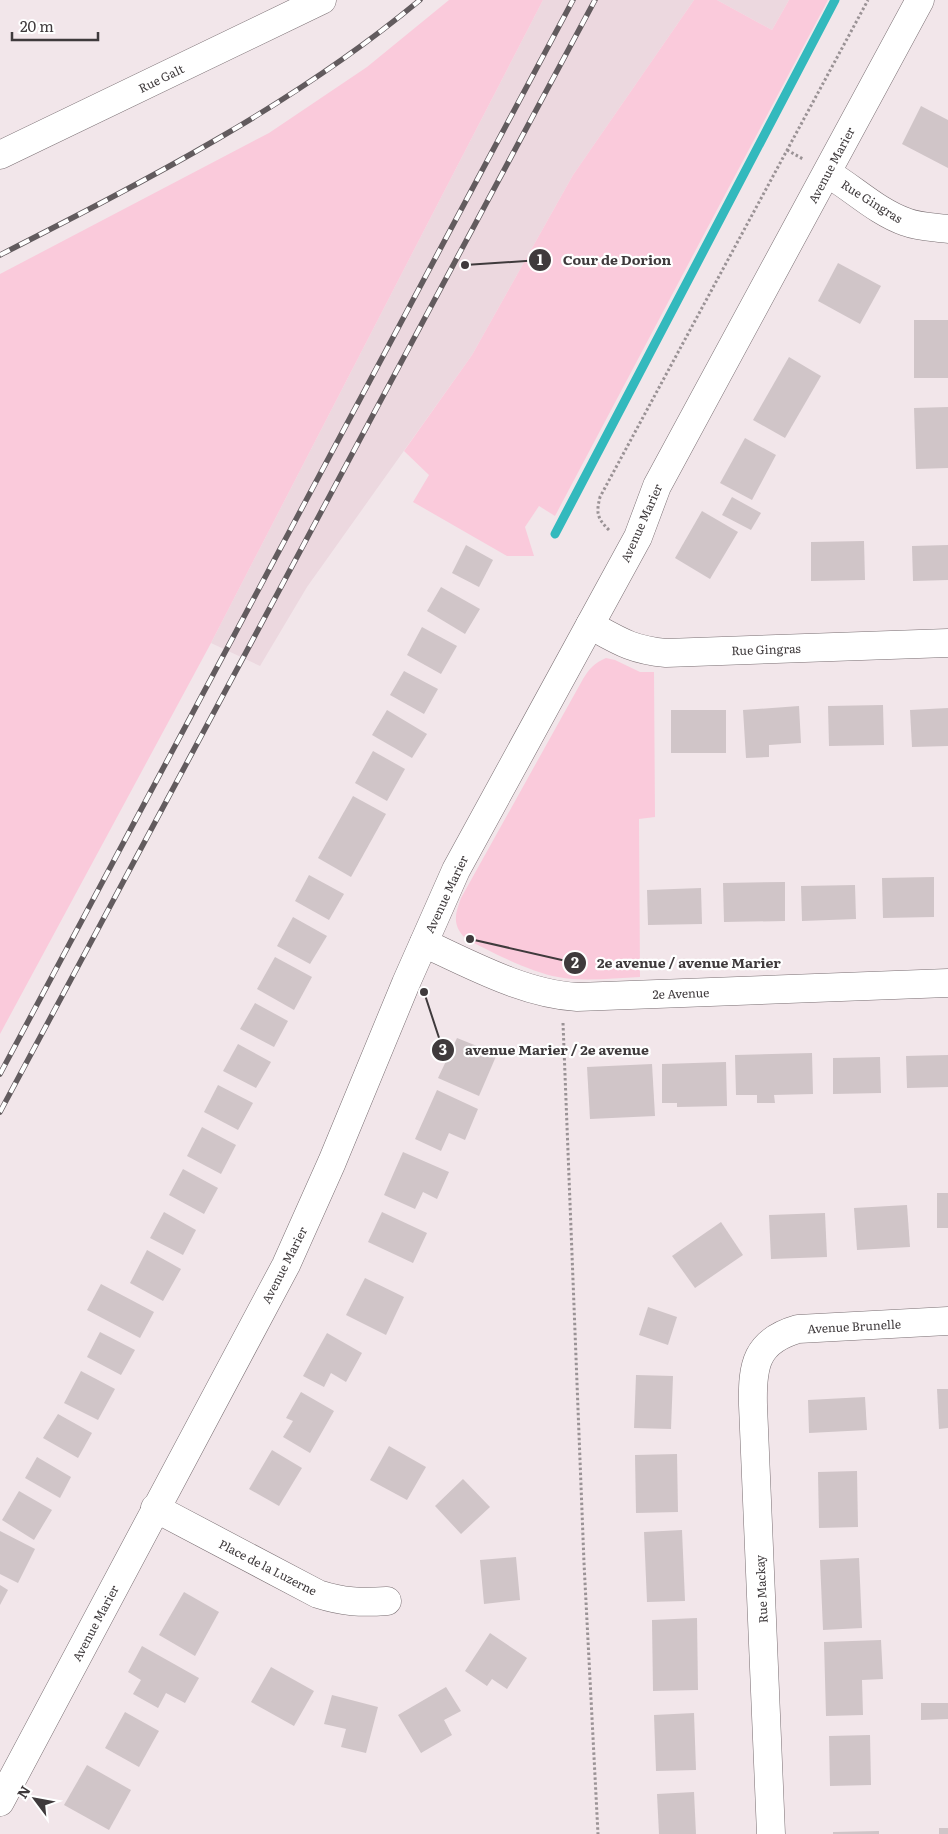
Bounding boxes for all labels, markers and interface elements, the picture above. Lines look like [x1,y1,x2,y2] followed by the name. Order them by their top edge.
[12,10,99,42] scale bar
[20,14,54,37] text: 20 m
[135,59,187,97] street label: Rue Galt
[803,123,859,206] street label: Avenue Marier
[838,175,907,227] street label: Rue Gingras
[527,245,681,274] callout: Cour de Dorion
[537,247,543,270] text: 1
[563,249,672,269] text: Cour de Dorion
[616,481,666,565] street label: Avenue Marier
[731,639,802,659] street label: Rue Gingras
[420,852,472,936] street label: Avenue Marier
[562,948,791,977] callout: 2e avenue / avenue Marier
[571,950,579,973] text: 2
[597,952,781,972] text: 2e avenue / avenue Marier
[652,983,710,1003] street label: 2e Avenue
[431,1035,659,1064] callout: avenue Marier / 2e avenue
[439,1037,447,1060] text: 3
[465,1039,649,1059] text: avenue Marier / 2e avenue
[257,1223,311,1307] street label: Avenue Marier
[807,1315,901,1337] street label: Avenue Brunelle
[216,1535,320,1599] street label: Place de la Luzerne
[750,1554,772,1624] street label: Rue Mackay
[67,1581,123,1664] street label: Avenue Marier
[10,1774,60,1824] north arrow
[12,1781,35,1802] text: N

